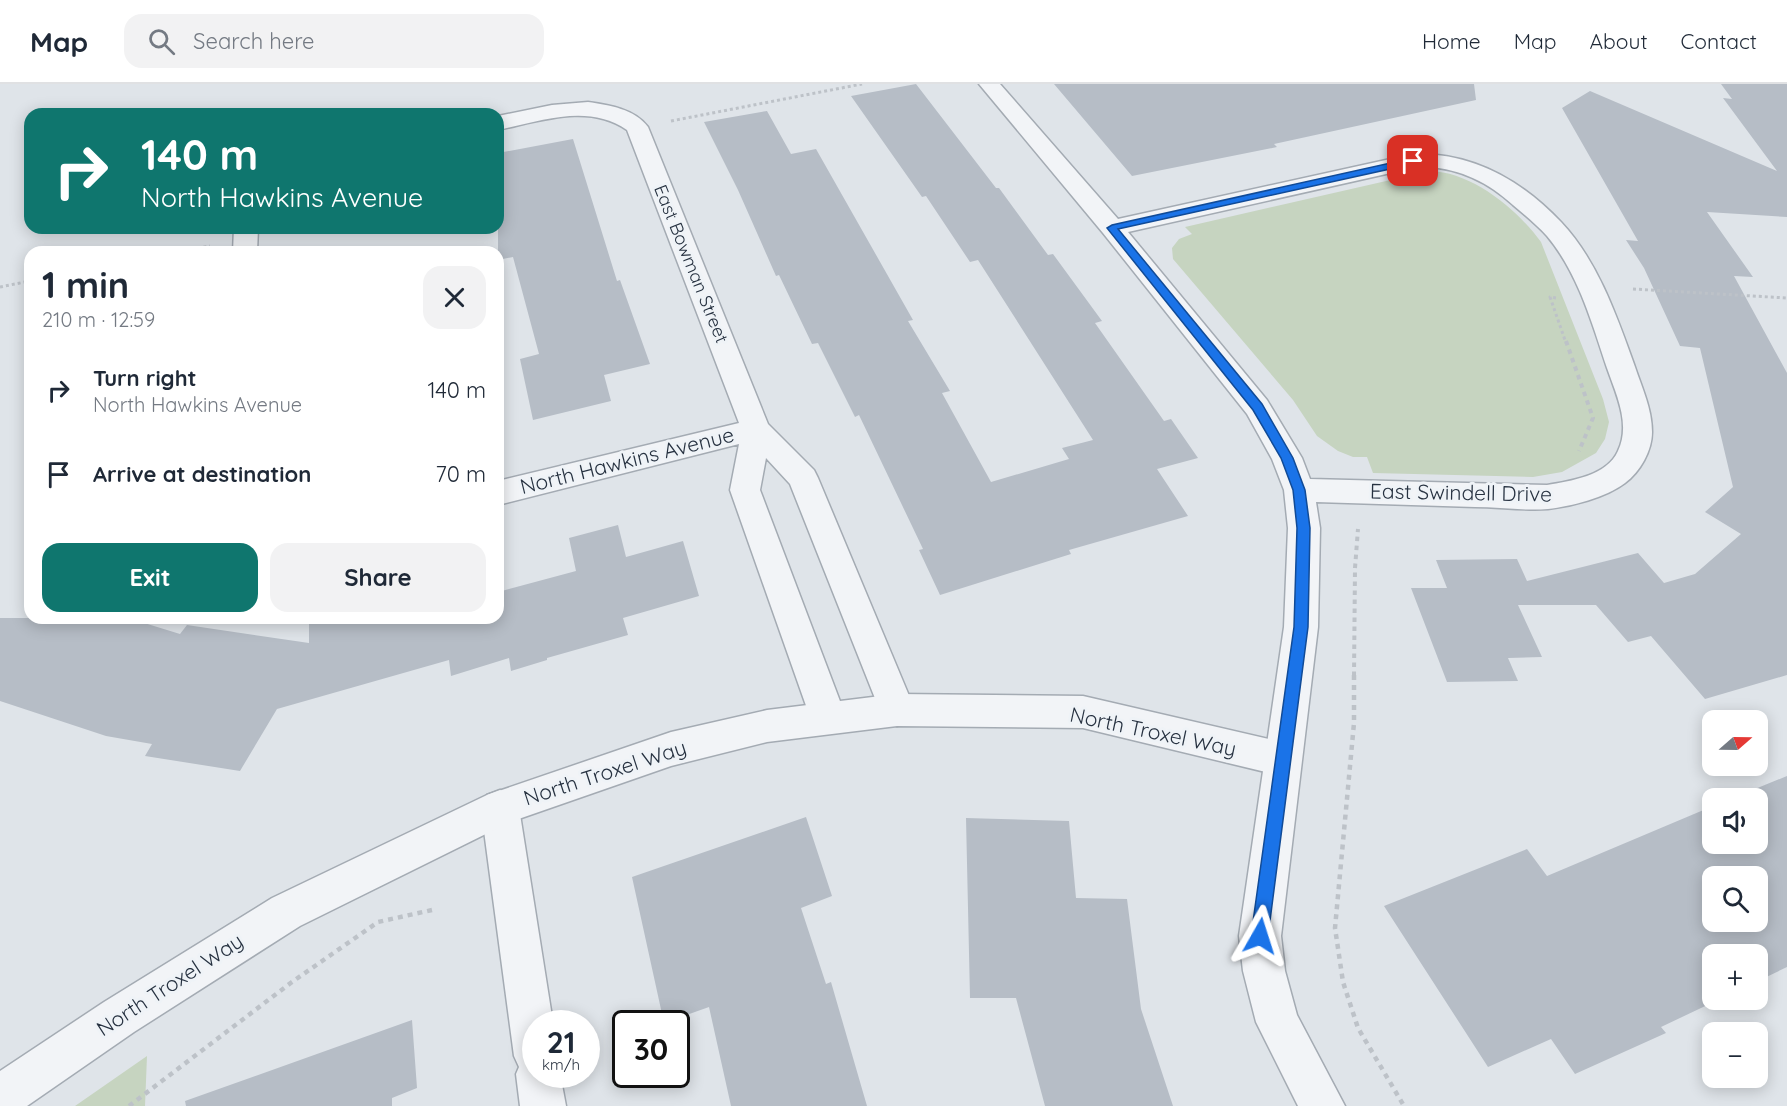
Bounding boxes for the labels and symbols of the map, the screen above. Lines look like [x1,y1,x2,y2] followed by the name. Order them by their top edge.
[1387,135,1438,186] pin
[649,181,734,346] street label: East Bowman Street
[517,421,736,499] street label: North Hawkins Avenue
[1370,477,1552,507] street label: East Swindell Drive
[1068,701,1239,761] street label: North Troxel Way
[1702,710,1768,776] north arrow
[520,734,689,811] street label: North Troxel Way
[1228,904,1292,968] position arrow
[91,927,248,1041] street label: North Troxel Way
[612,1010,690,1088] speed limit sign: 30

